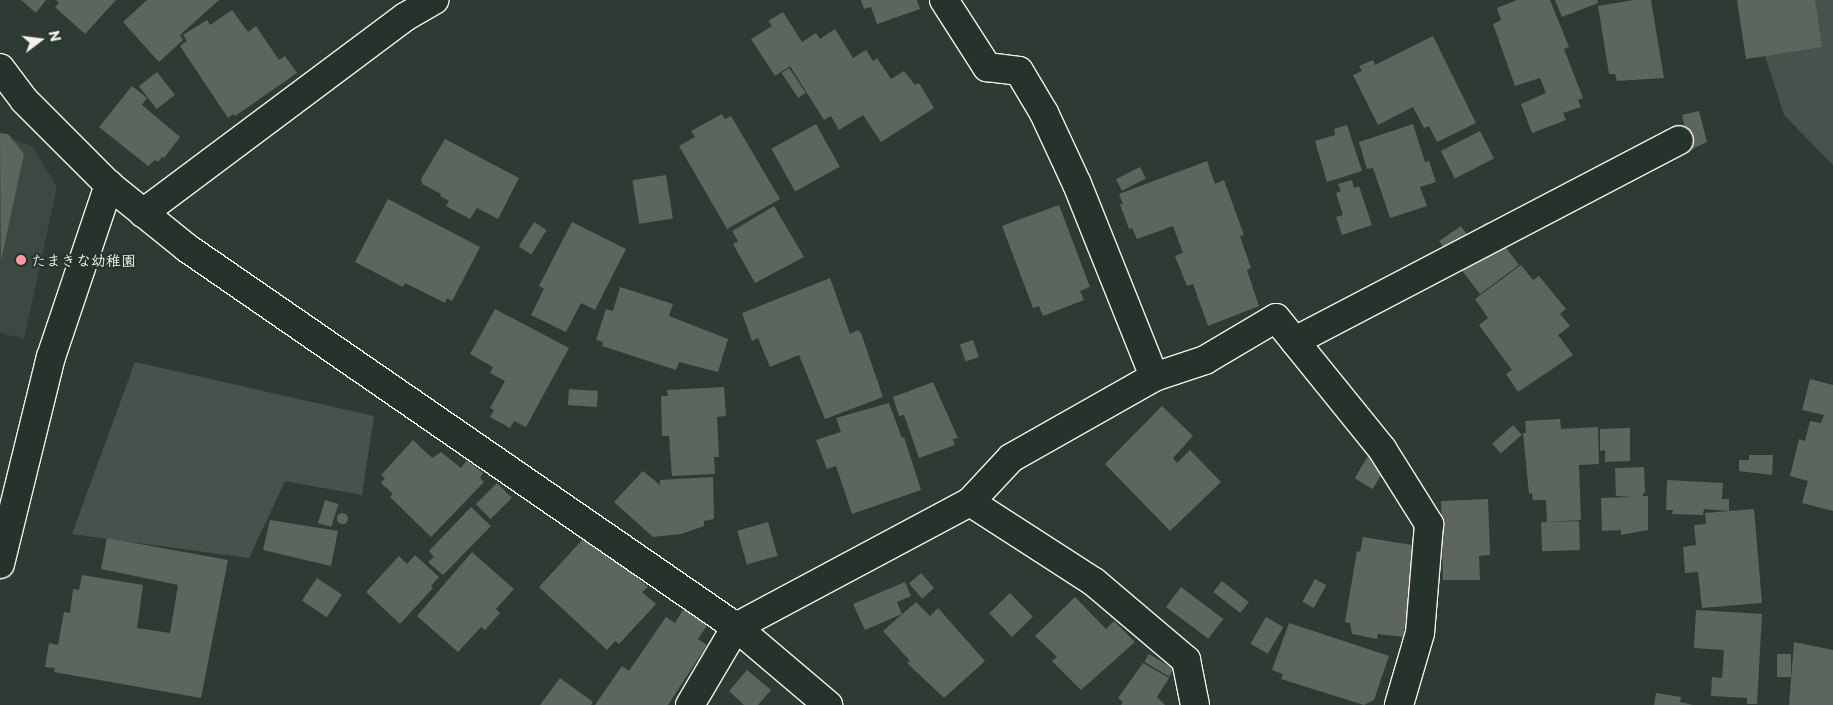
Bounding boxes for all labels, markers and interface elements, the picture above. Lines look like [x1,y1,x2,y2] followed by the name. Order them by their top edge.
[15,15,65,65] north arrow
[43,28,67,44] text: N
[31,251,136,269] place label: たまきな幼稚園
[15,254,27,266] marker: たまきな幼稚園

